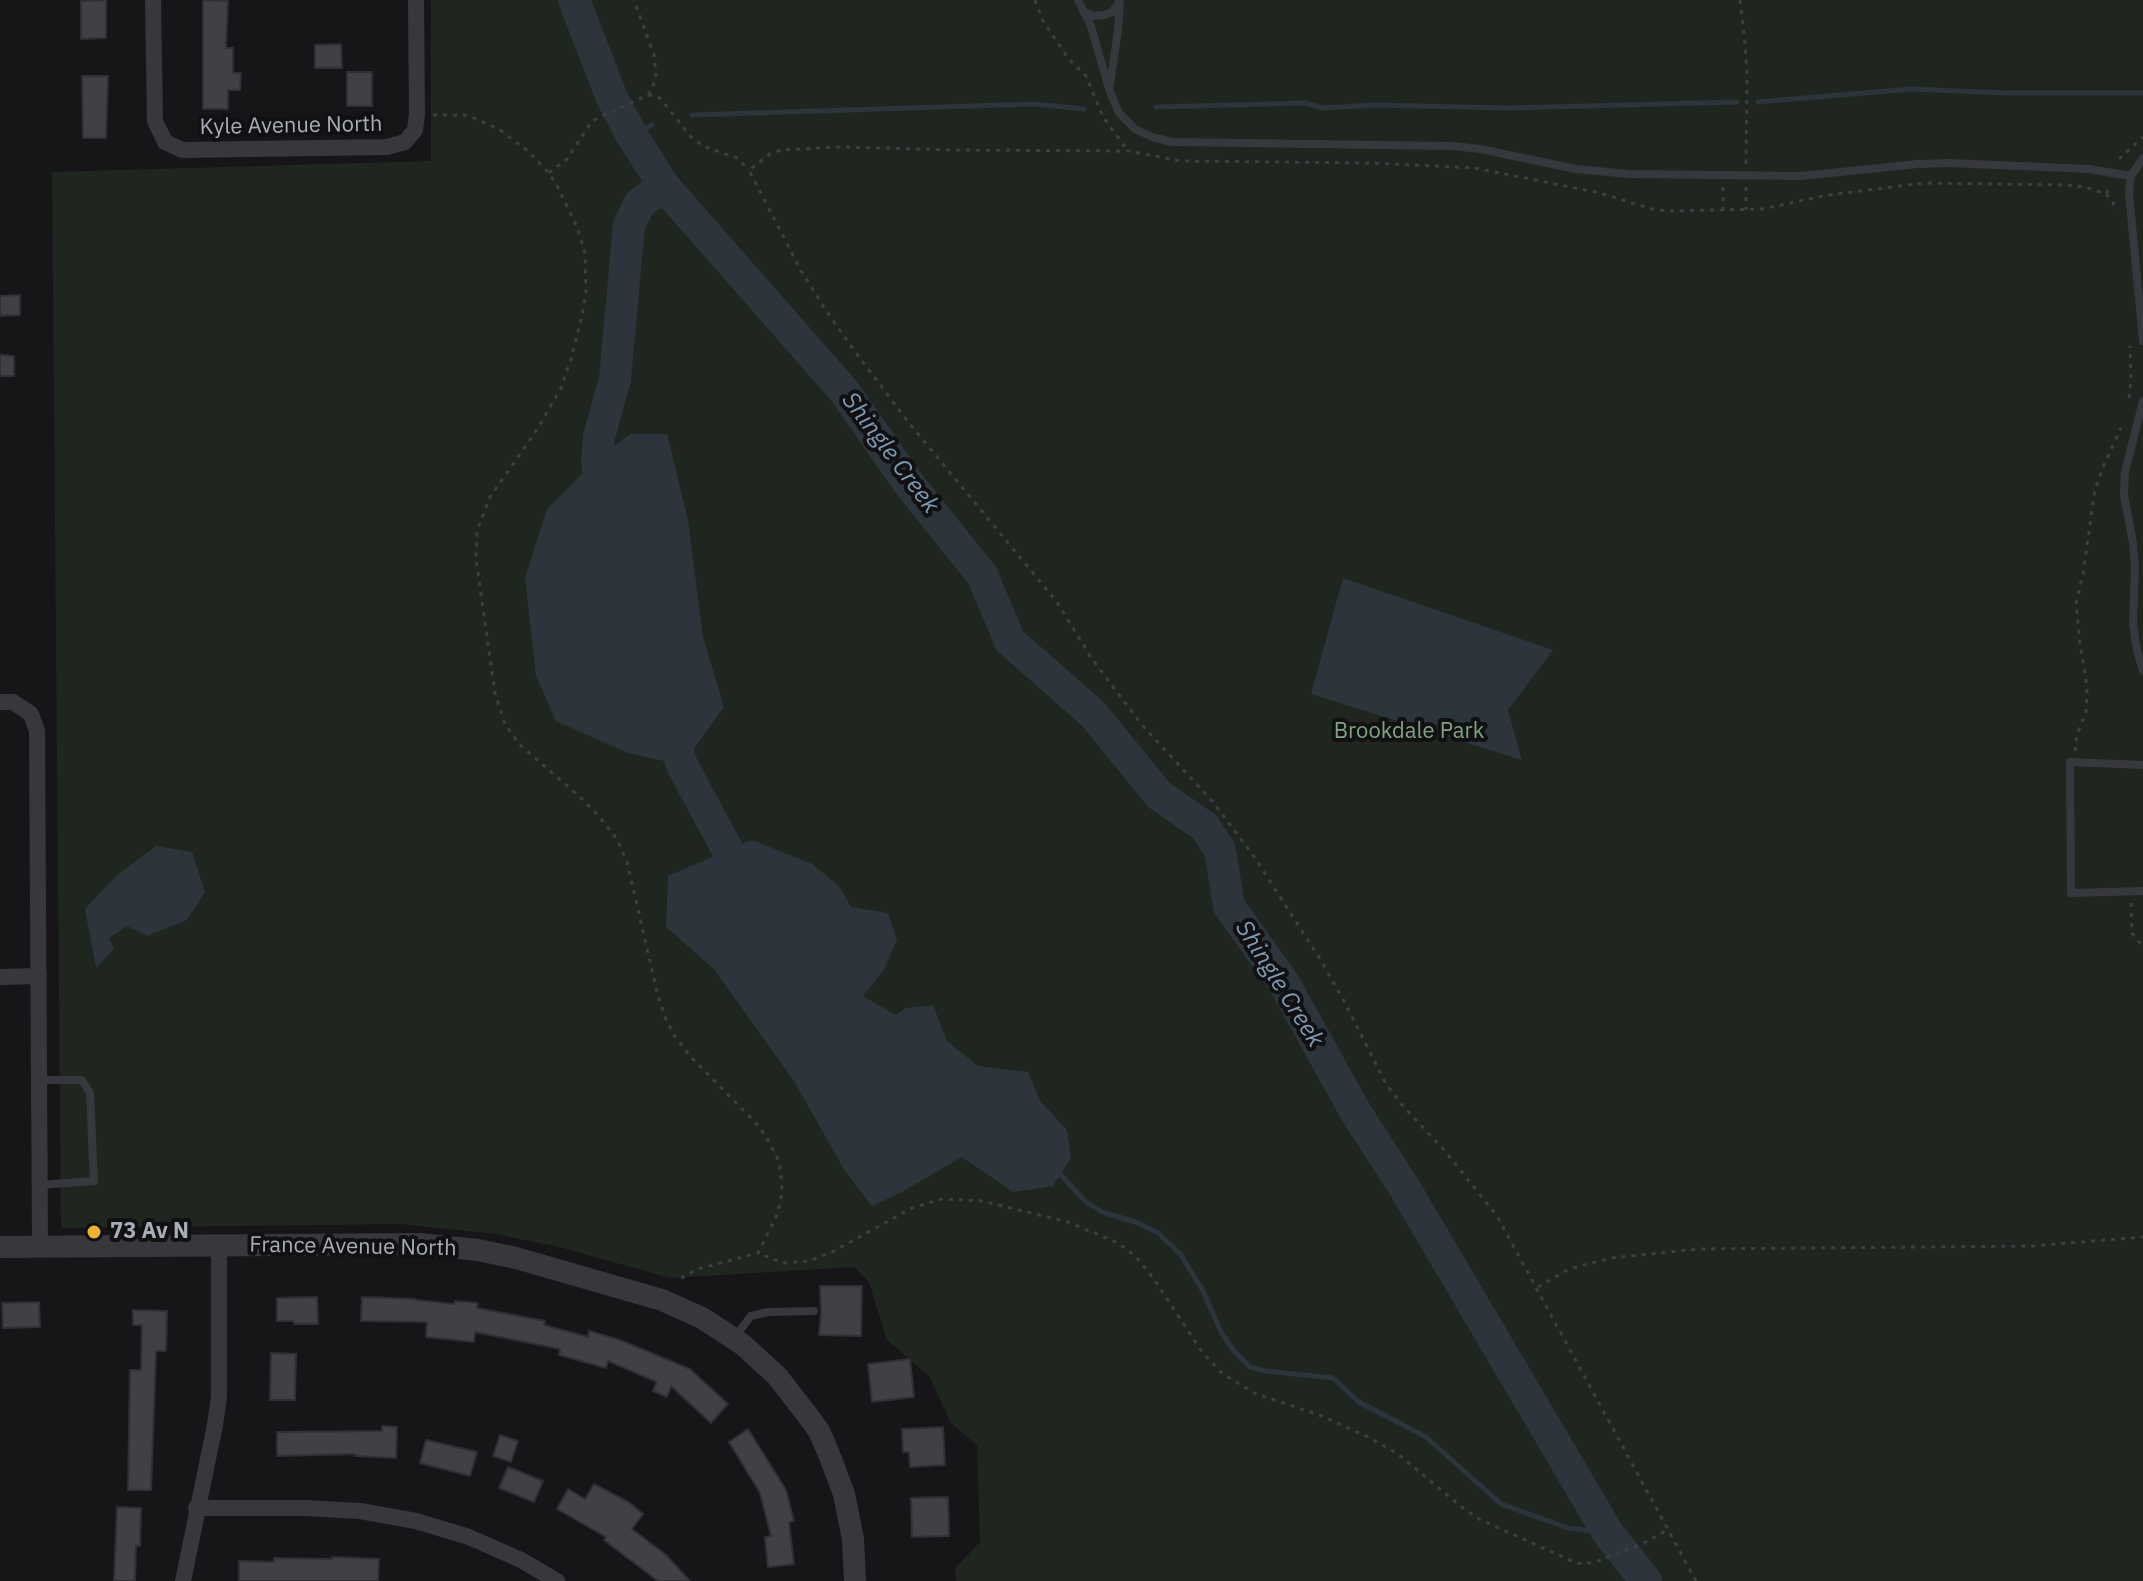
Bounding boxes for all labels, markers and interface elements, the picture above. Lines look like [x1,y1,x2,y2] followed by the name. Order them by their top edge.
[199,111,383,141] street label: Kyle Avenue North
[835,387,945,519] water label: Shingle Creek
[1334,719,1484,745] park label: Brookdale Park
[1229,915,1329,1053] water label: Shingle Creek
[110,1219,189,1245] place label: 73 Av N
[85,1223,103,1241] marker: 73 Av N
[249,1232,457,1262] street label: France Avenue North

